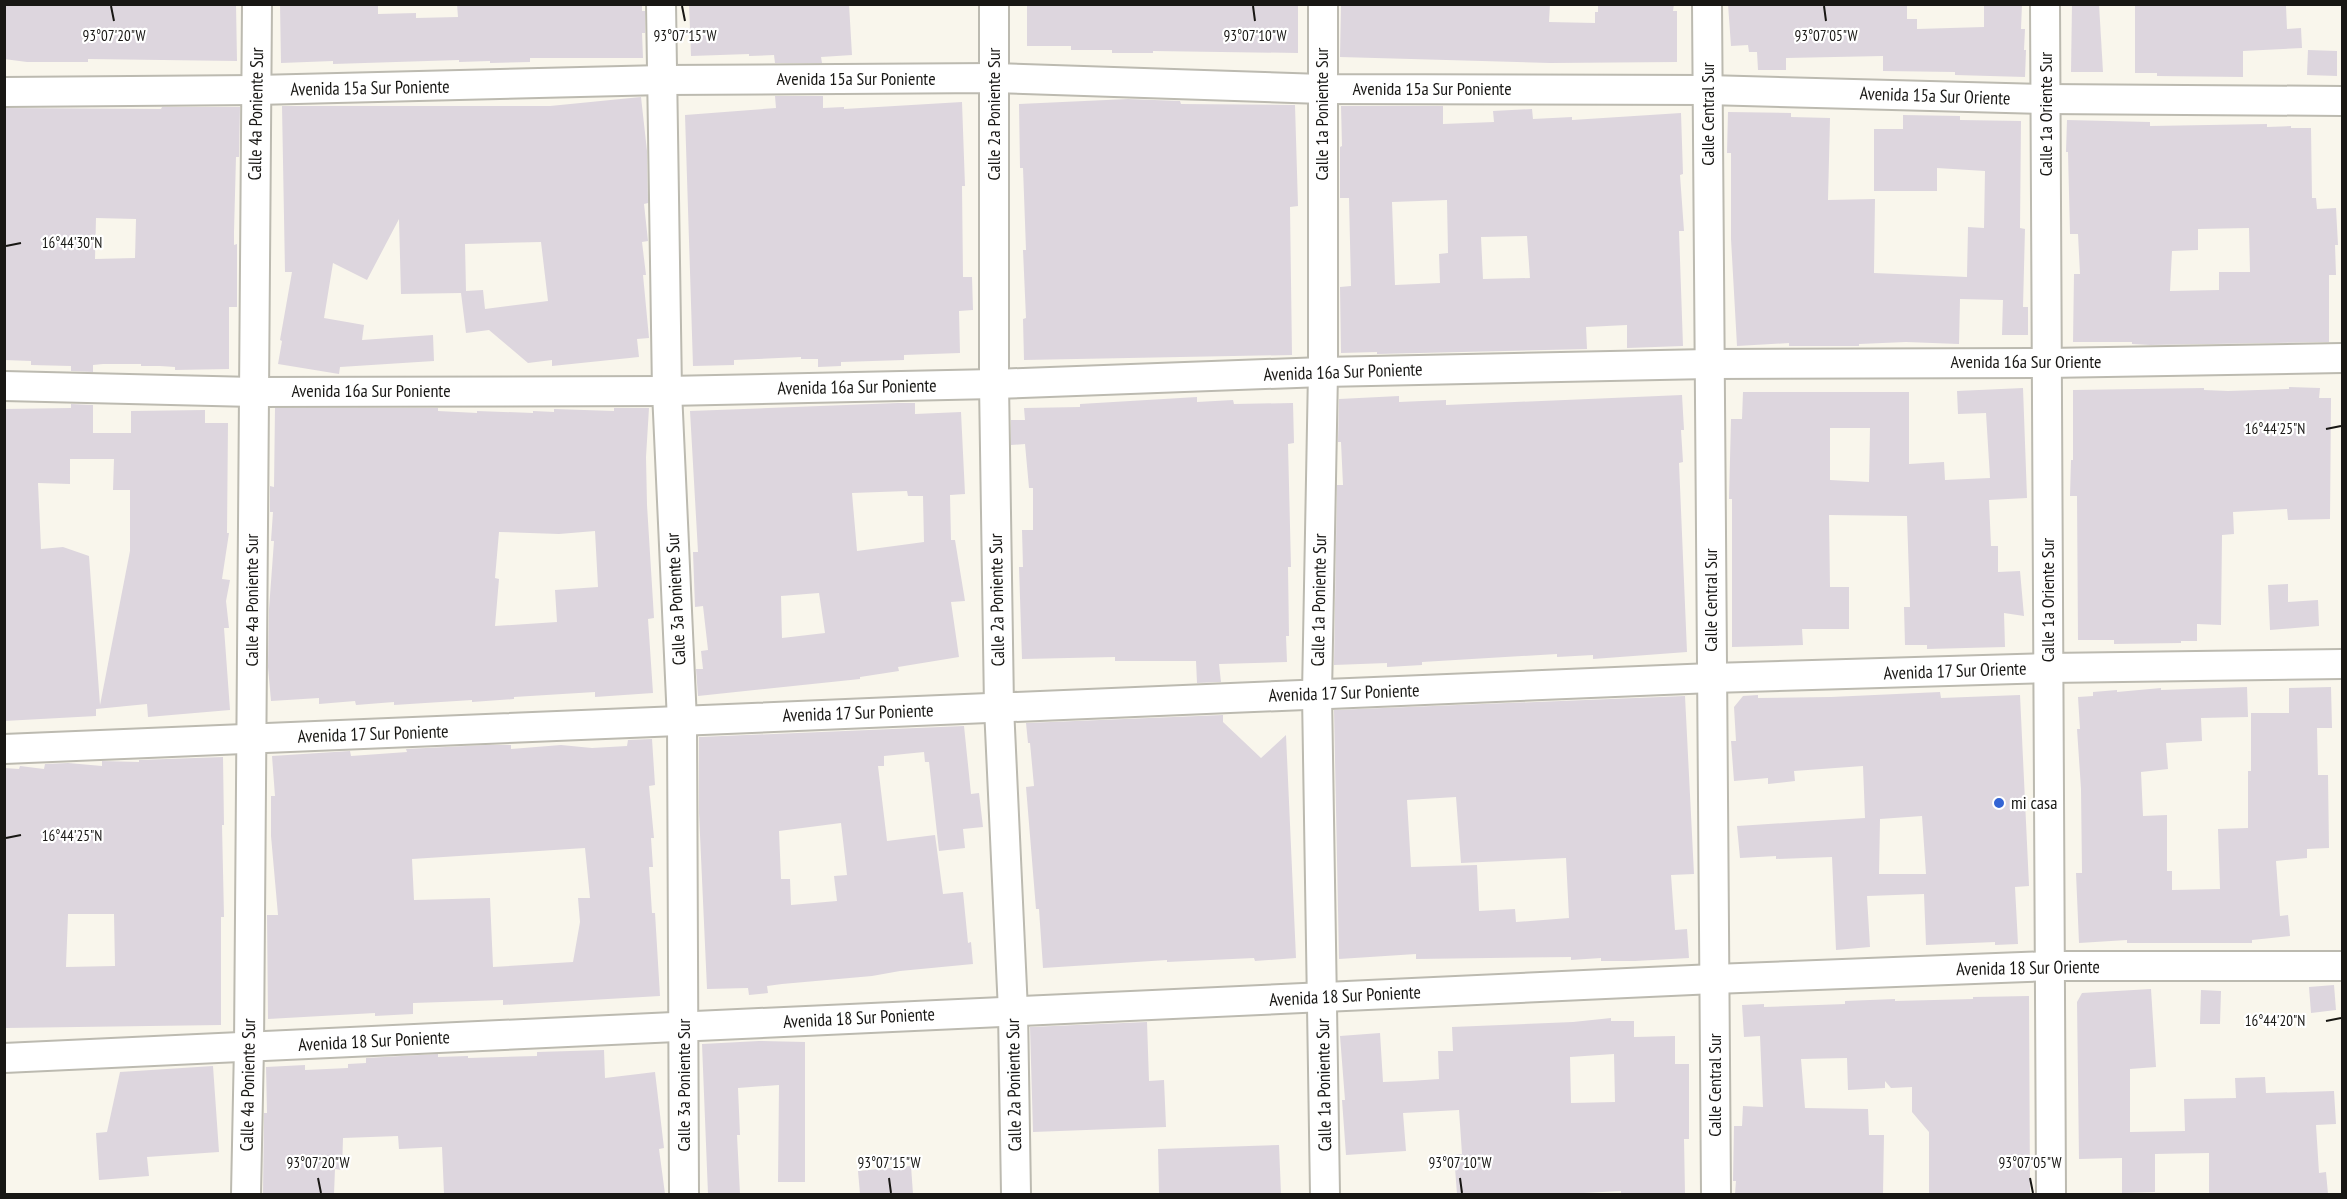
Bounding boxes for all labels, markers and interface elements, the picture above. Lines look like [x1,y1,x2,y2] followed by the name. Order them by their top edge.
[82,26,146,45] text: 93°07'20"W
[653,26,717,45] text: 93°07'15"W
[1223,26,1287,45] text: 93°07'10"W
[1794,26,1858,45] text: 93°07'05"W
[243,47,268,181] street label: Calle 4a Poniente Sur
[982,47,1005,180] street label: Calle 2a Poniente Sur
[1310,47,1333,180] street label: Calle 1a Poniente Sur
[2034,52,2057,176] street label: Calle 1a Oriente Sur
[1696,62,1719,166] street label: Calle Central Sur
[776,67,936,90] street label: Avenida 15a Sur Poniente
[290,75,450,100] street label: Avenida 15a Sur Poniente
[1352,77,1512,100] street label: Avenida 15a Sur Poniente
[1859,81,2011,110] street label: Avenida 15a Sur Oriente
[42,233,102,252] text: 16°44'30"N
[1951,350,2101,373] street label: Avenida 16a Sur Oriente
[1263,357,1423,386] street label: Avenida 16a Sur Poniente
[777,374,937,399] street label: Avenida 16a Sur Poniente
[291,379,451,402] street label: Avenida 16a Sur Poniente
[2245,419,2305,438] text: 16°44'25"N
[661,532,690,666] street label: Calle 3a Poniente Sur
[240,533,263,666] street label: Calle 4a Poniente Sur
[984,533,1009,667] street label: Calle 2a Poniente Sur
[1306,533,1331,667] street label: Calle 1a Poniente Sur
[2036,538,2059,662] street label: Calle 1a Oriente Sur
[1699,548,1722,652] street label: Calle Central Sur
[1883,657,2027,684] street label: Avenida 17 Sur Oriente
[1268,678,1420,707] street label: Avenida 17 Sur Poniente
[782,698,934,727] street label: Avenida 17 Sur Poniente
[297,719,449,748] street label: Avenida 17 Sur Poniente
[2011,791,2057,814] place label: mi casa
[1992,796,2006,810] marker: mi casa
[42,826,102,845] text: 16°44'25"N
[1956,955,2100,980] street label: Avenida 18 Sur Oriente
[1268,980,1421,1011] street label: Avenida 18 Sur Poniente
[782,1002,935,1033] street label: Avenida 18 Sur Poniente
[2245,1011,2305,1030] text: 16°44'20"N
[235,1018,260,1152] street label: Calle 4a Poniente Sur
[672,1018,695,1151] street label: Calle 3a Poniente Sur
[1001,1018,1026,1152] street label: Calle 2a Poniente Sur
[1311,1018,1336,1152] street label: Calle 1a Poniente Sur
[297,1025,450,1056] street label: Avenida 18 Sur Poniente
[1703,1033,1726,1137] street label: Calle Central Sur
[286,1153,350,1172] text: 93°07'20"W
[857,1153,921,1172] text: 93°07'15"W
[1428,1153,1492,1172] text: 93°07'10"W
[1998,1153,2062,1172] text: 93°07'05"W

